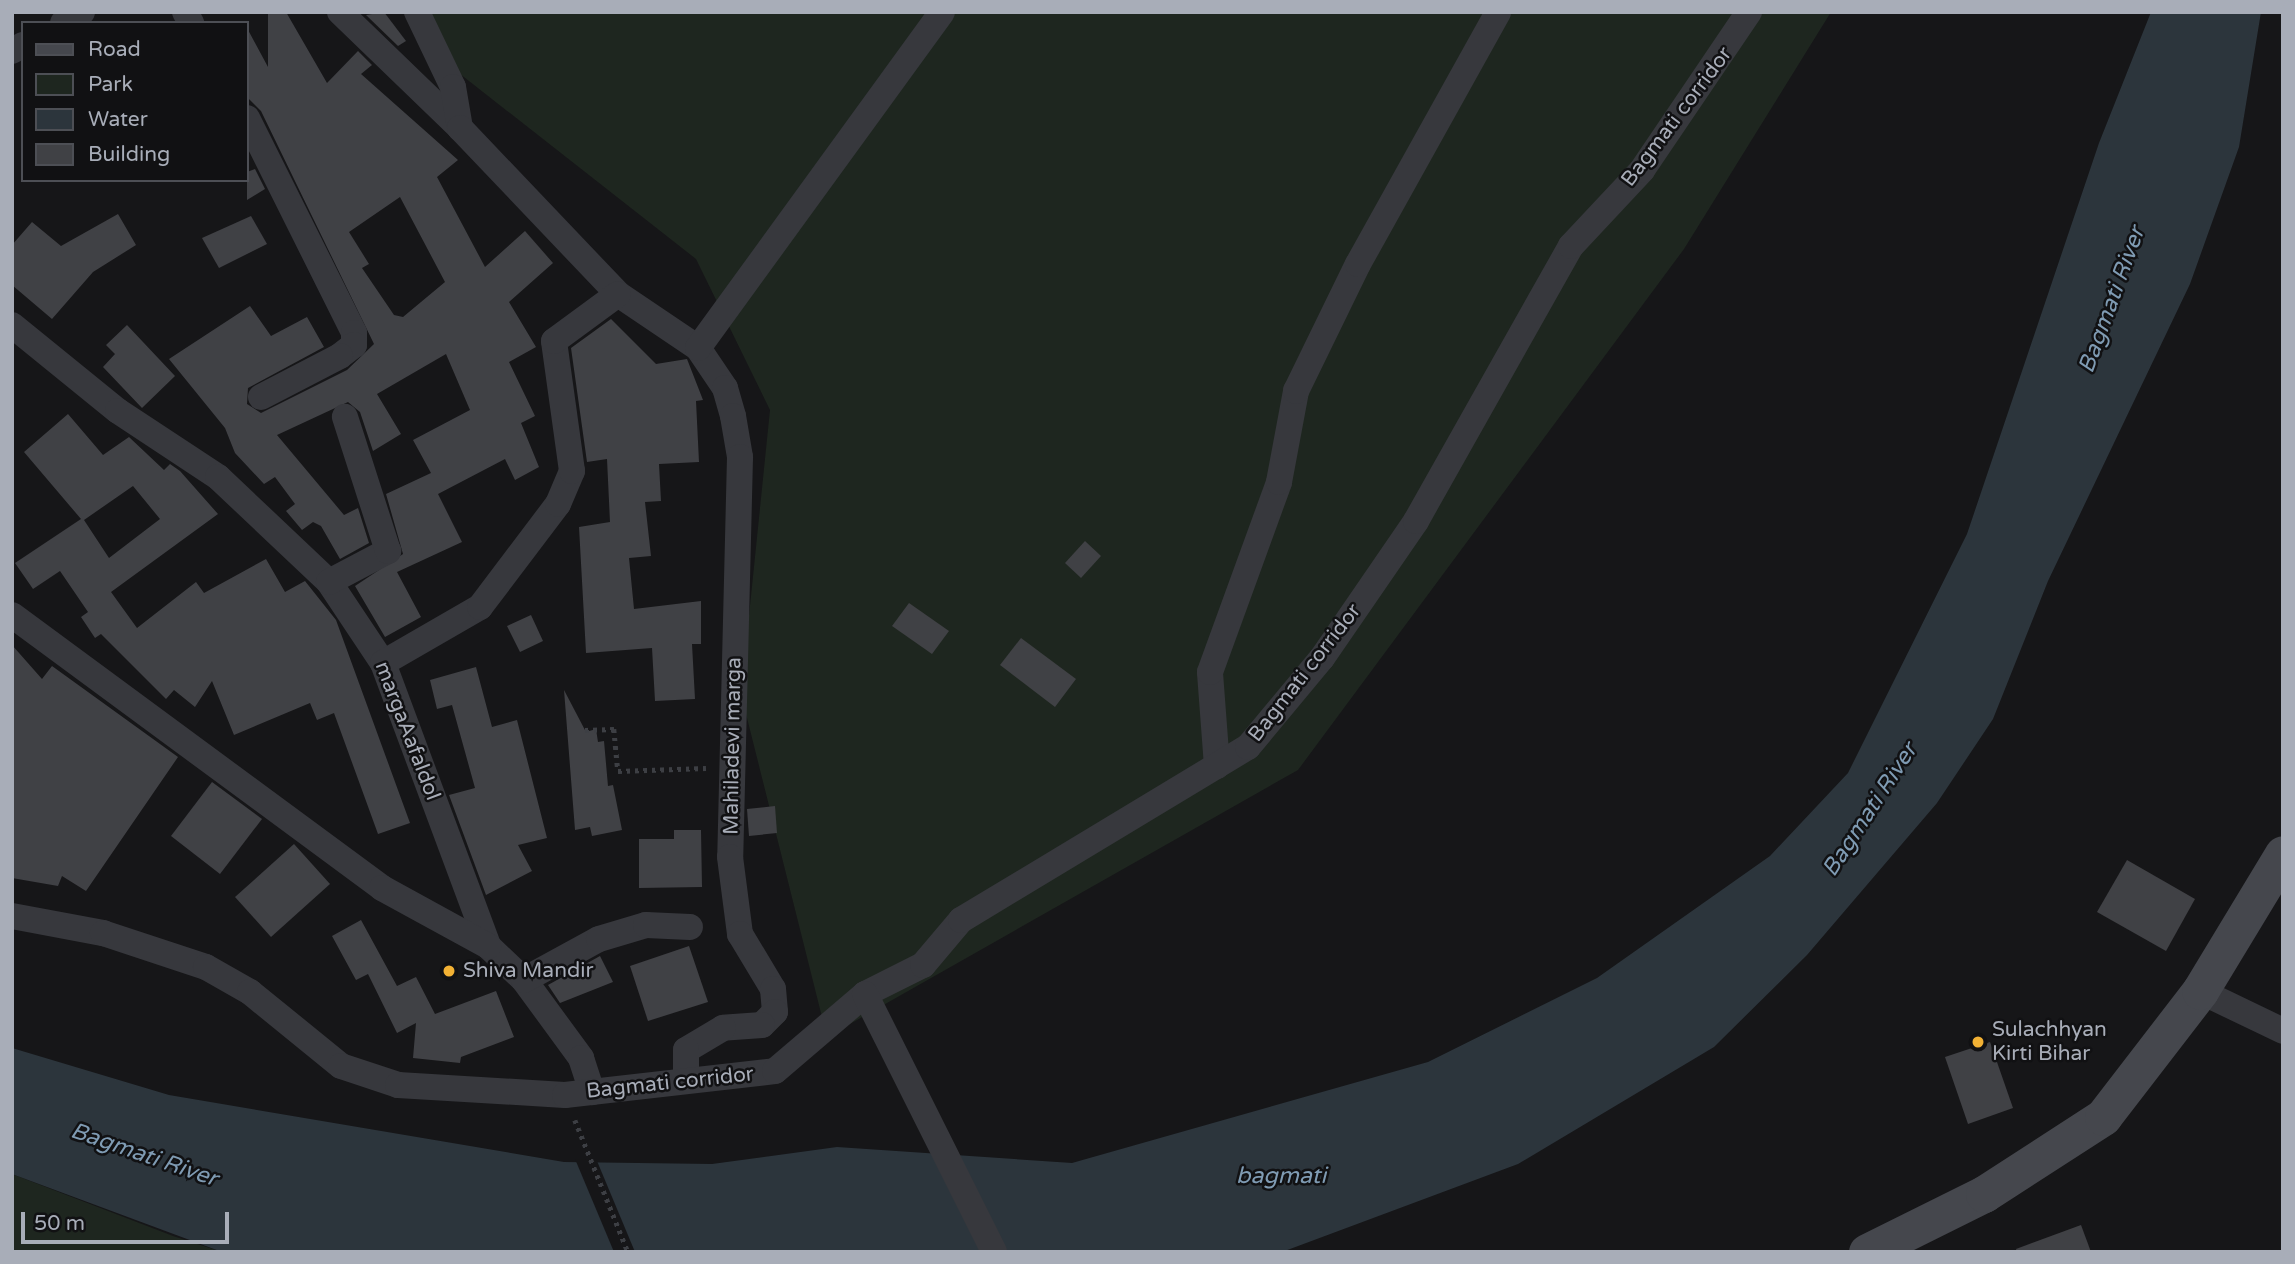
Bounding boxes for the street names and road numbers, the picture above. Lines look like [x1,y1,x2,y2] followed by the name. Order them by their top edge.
[1616,42,1738,192] street label: Bagmati corridor
[1243,599,1367,747] street label: Bagmati corridor
[719,657,747,835] street label: Mahiladevi marga
[369,658,445,804] street label: margaAafaldol
[585,1062,755,1104] street label: Bagmati corridor

